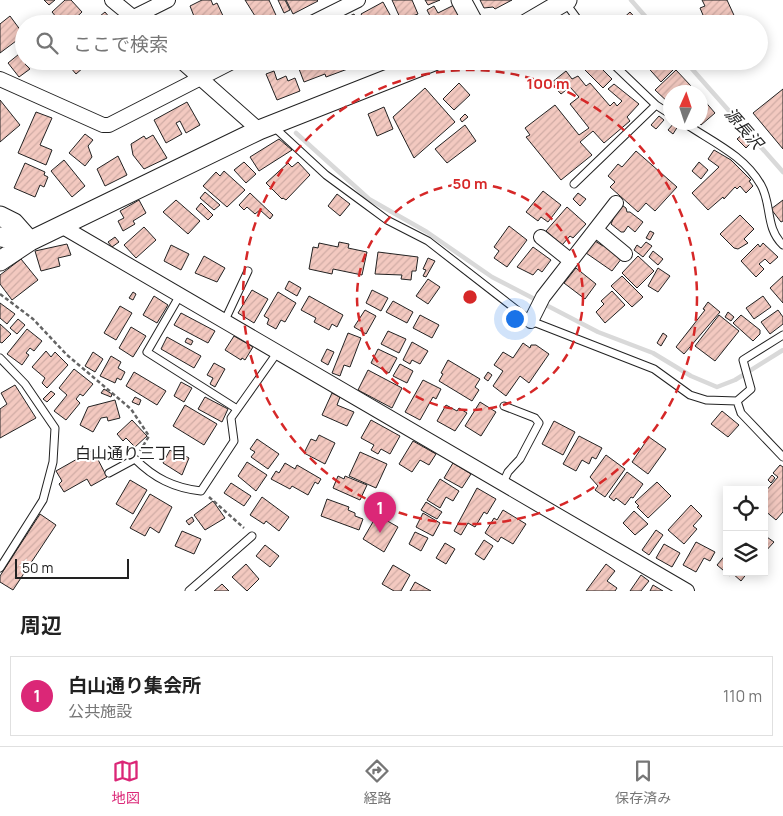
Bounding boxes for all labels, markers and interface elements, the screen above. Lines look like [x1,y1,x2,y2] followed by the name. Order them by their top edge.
[15,15,768,70] search box
[33,29,61,57] icon: search
[73,31,168,57] text: ここで検索
[527,73,569,94] text: 100 m
[663,85,708,130] north arrow
[720,103,769,155] water label: 源長沢
[452,173,488,194] text: 50 m
[461,288,479,306] centre of rings
[502,306,528,332] your location
[75,442,187,464] district label: 白山通り三丁目
[723,486,768,576] map controls
[723,486,768,531] button: locate
[364,492,396,533] pin: 1
[723,531,768,576] button: layers
[15,556,129,579] scale bar
[22,558,53,577] text: 50 m
[20,611,62,639] text: 周辺
[68,672,201,698] text: 白山通り集会所
[33,685,41,707] text: 1
[723,685,762,707] text: 110 m
[68,700,132,722] text: 公共施設
[112,757,140,807] tab: 地図
[363,757,391,807] tab: 経路
[615,757,671,807] tab: 保存済み

